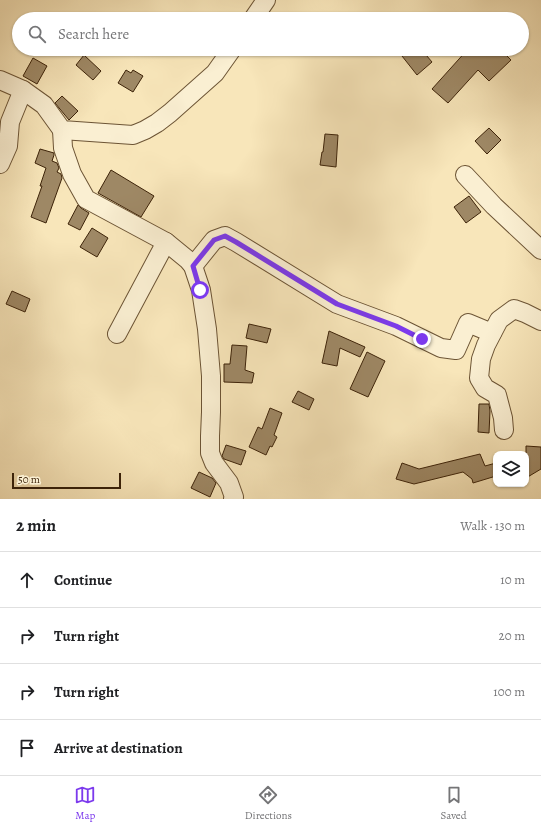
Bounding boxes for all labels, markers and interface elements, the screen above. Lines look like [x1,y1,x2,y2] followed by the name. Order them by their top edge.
[12,12,529,56] search box
[26,23,48,45] icon: search
[58,24,129,44] text: Search here
[191,281,209,299] route start
[413,330,431,348] route end
[493,451,529,487] map controls
[493,451,529,487] button: layers
[12,471,121,490] scale bar
[18,472,40,487] text: 50 m
[16,514,56,537] text: 2 min
[460,517,525,534] text: Walk · 130 m
[16,569,38,591] icon: ahead
[54,570,112,590] text: Continue
[500,571,525,588] text: 10 m
[16,625,38,647] icon: right
[54,626,119,646] text: Turn right
[499,627,525,644] text: 20 m
[16,681,38,703] icon: right
[54,682,119,702] text: Turn right
[493,683,525,700] text: 100 m
[16,737,38,759] icon: arrive
[54,738,183,758] text: Arrive at destination
[74,784,96,823] tab: Map
[245,784,292,823] tab: Directions
[441,784,467,823] tab: Saved

